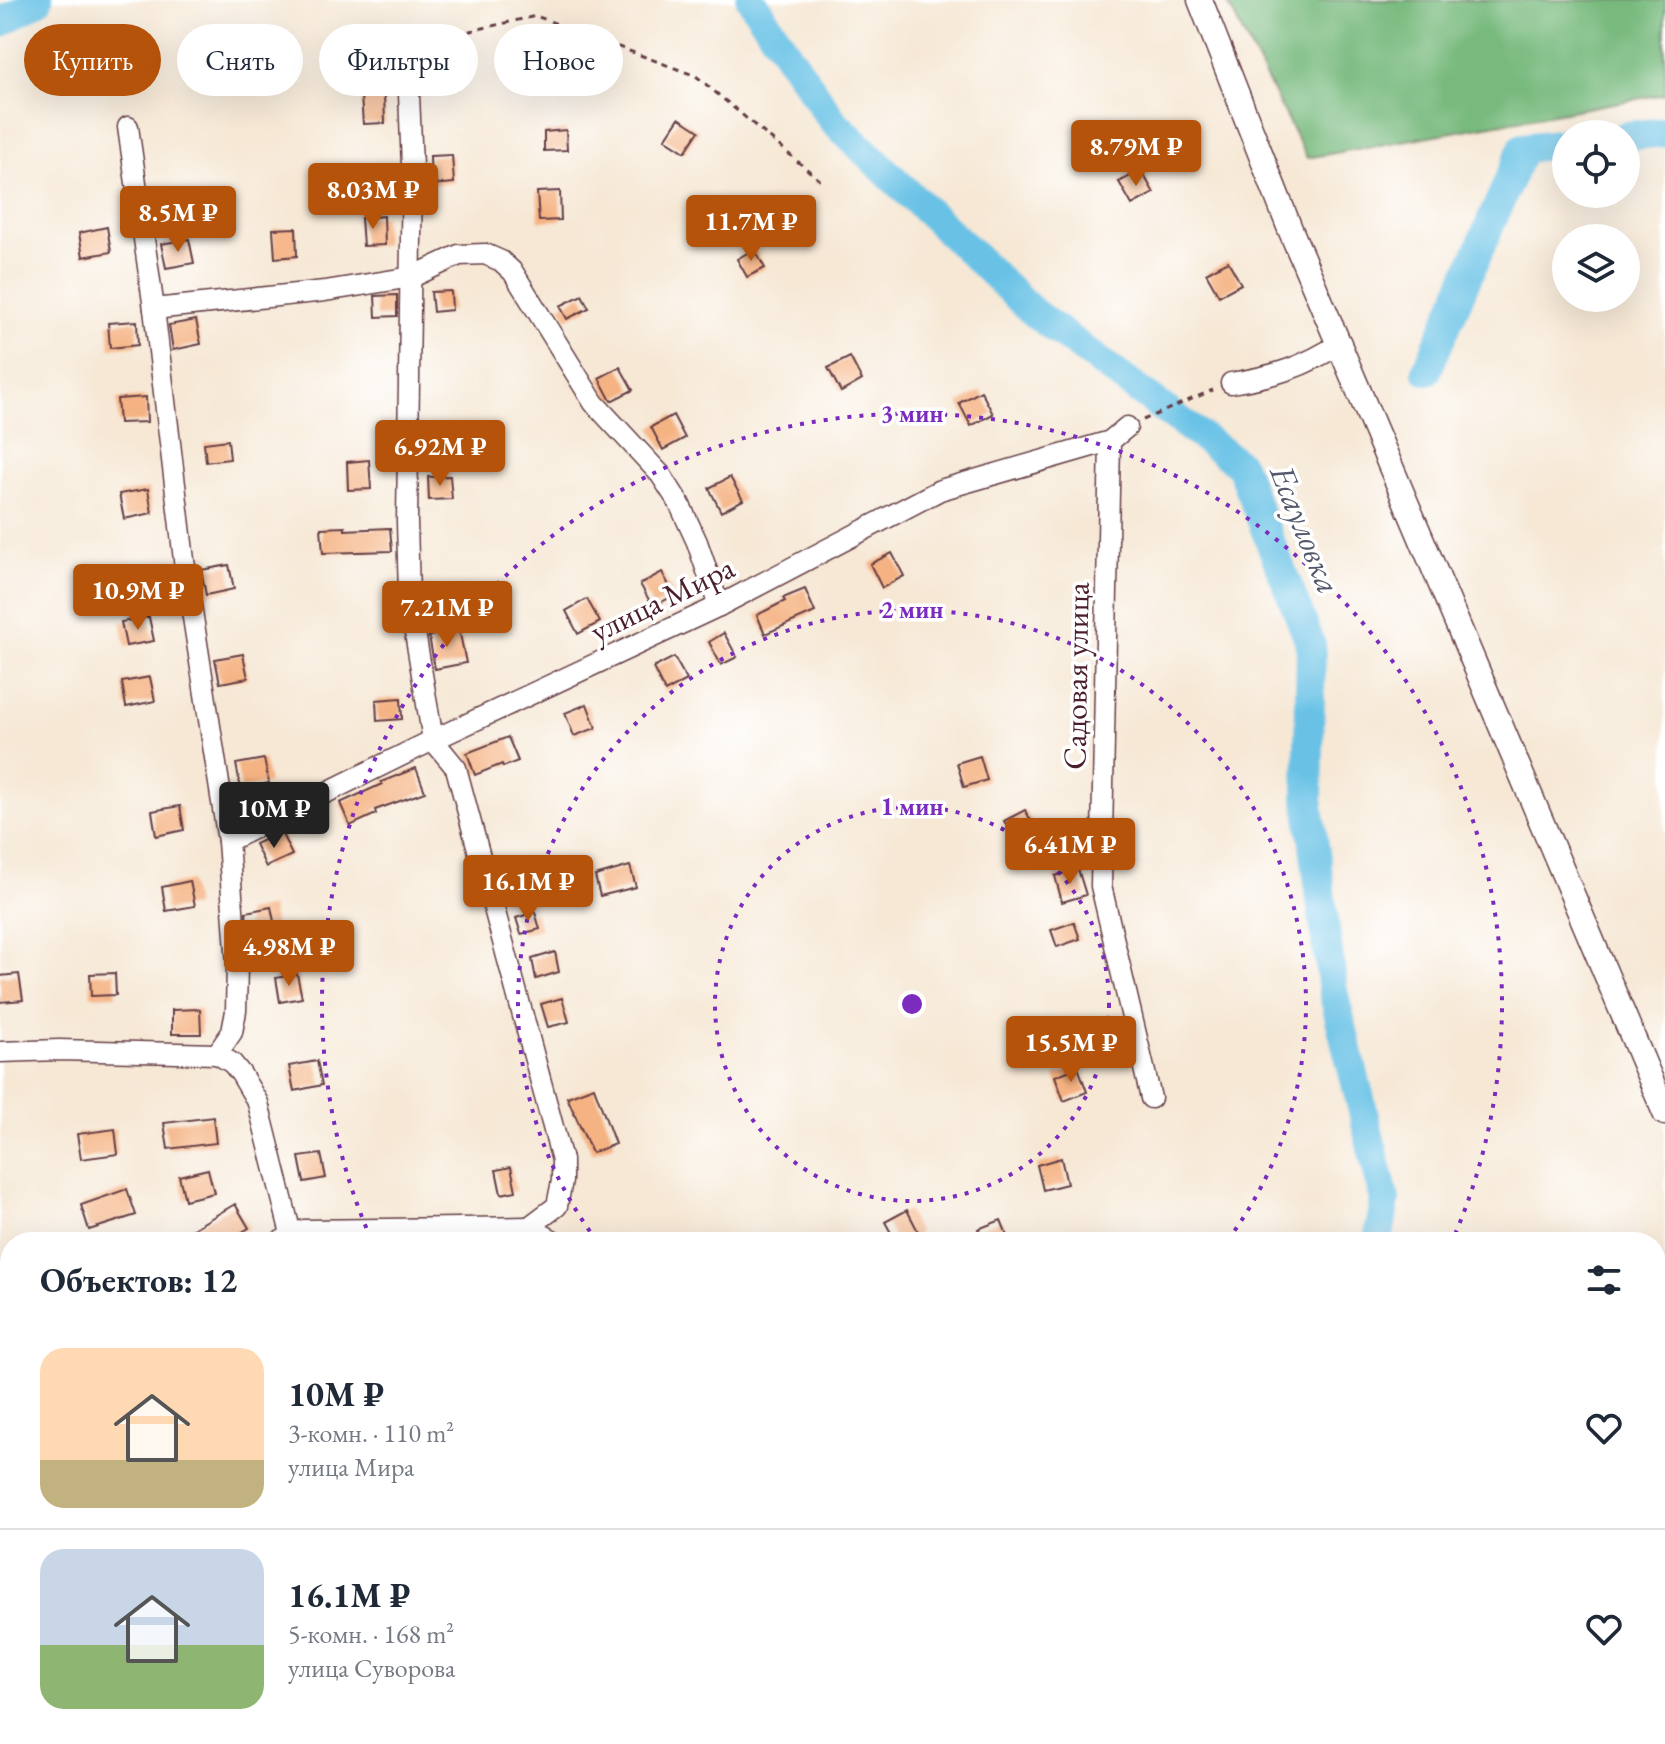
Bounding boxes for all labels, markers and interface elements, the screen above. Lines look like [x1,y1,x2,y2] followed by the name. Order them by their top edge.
[24,24,161,96] chip: Купить
[177,24,303,96] chip: Снять
[319,24,478,96] chip: Фильтры
[494,24,623,96] chip: Новое
[1062,120,1210,188] pin: 8.79M ₽
[1552,120,1640,312] map controls
[1552,120,1640,208] button: locate
[1089,129,1183,163] text: 8.79M ₽
[299,163,447,231] pin: 8.03M ₽
[326,172,420,206] text: 8.03M ₽
[113,186,243,254] pin: 8.5M ₽
[138,195,218,229] text: 8.5M ₽
[677,195,825,263] pin: 11.7M ₽
[704,204,798,238] text: 11.7M ₽
[1552,224,1640,312] button: layers
[881,398,943,429] text: 3 мин
[366,420,514,488] pin: 6.92M ₽
[393,429,487,463] text: 6.92M ₽
[1260,456,1352,600] water label: Есауловка
[583,546,741,652] street label: улица Мира
[64,564,212,632] pin: 10.9M ₽
[91,573,185,607] text: 10.9M ₽
[373,581,521,649] pin: 7.21M ₽
[1053,582,1099,770] street label: Садовая улица
[400,590,494,624] text: 7.21M ₽
[881,594,943,625] text: 2 мин
[218,782,330,850] pin: 10M ₽
[237,791,311,825] text: 10M ₽
[881,791,943,822] text: 1 мин
[996,818,1144,886] pin: 6.41M ₽
[1023,827,1117,861] text: 6.41M ₽
[454,855,602,923] pin: 16.1M ₽
[481,864,575,898] text: 16.1M ₽
[215,920,363,988] pin: 4.98M ₽
[242,929,336,963] text: 4.98M ₽
[898,990,926,1018] centre of rings
[997,1016,1145,1084] pin: 15.5M ₽
[1024,1025,1118,1059] text: 15.5M ₽
[40,1258,237,1302] text: Объектов: 12
[1582,1258,1626,1302] icon: filters
[288,1372,384,1416] text: 10M ₽
[104,1380,200,1476] icon: home
[1582,1406,1626,1450] icon: heart
[288,1416,454,1450] text: 3-комн. · 110 m²
[288,1450,414,1484] text: улица Мира
[288,1573,411,1617] text: 16.1M ₽
[104,1581,200,1677] icon: home
[1582,1607,1626,1651] icon: heart
[288,1617,454,1651] text: 5-комн. · 168 m²
[288,1651,455,1685] text: улица Суворова

